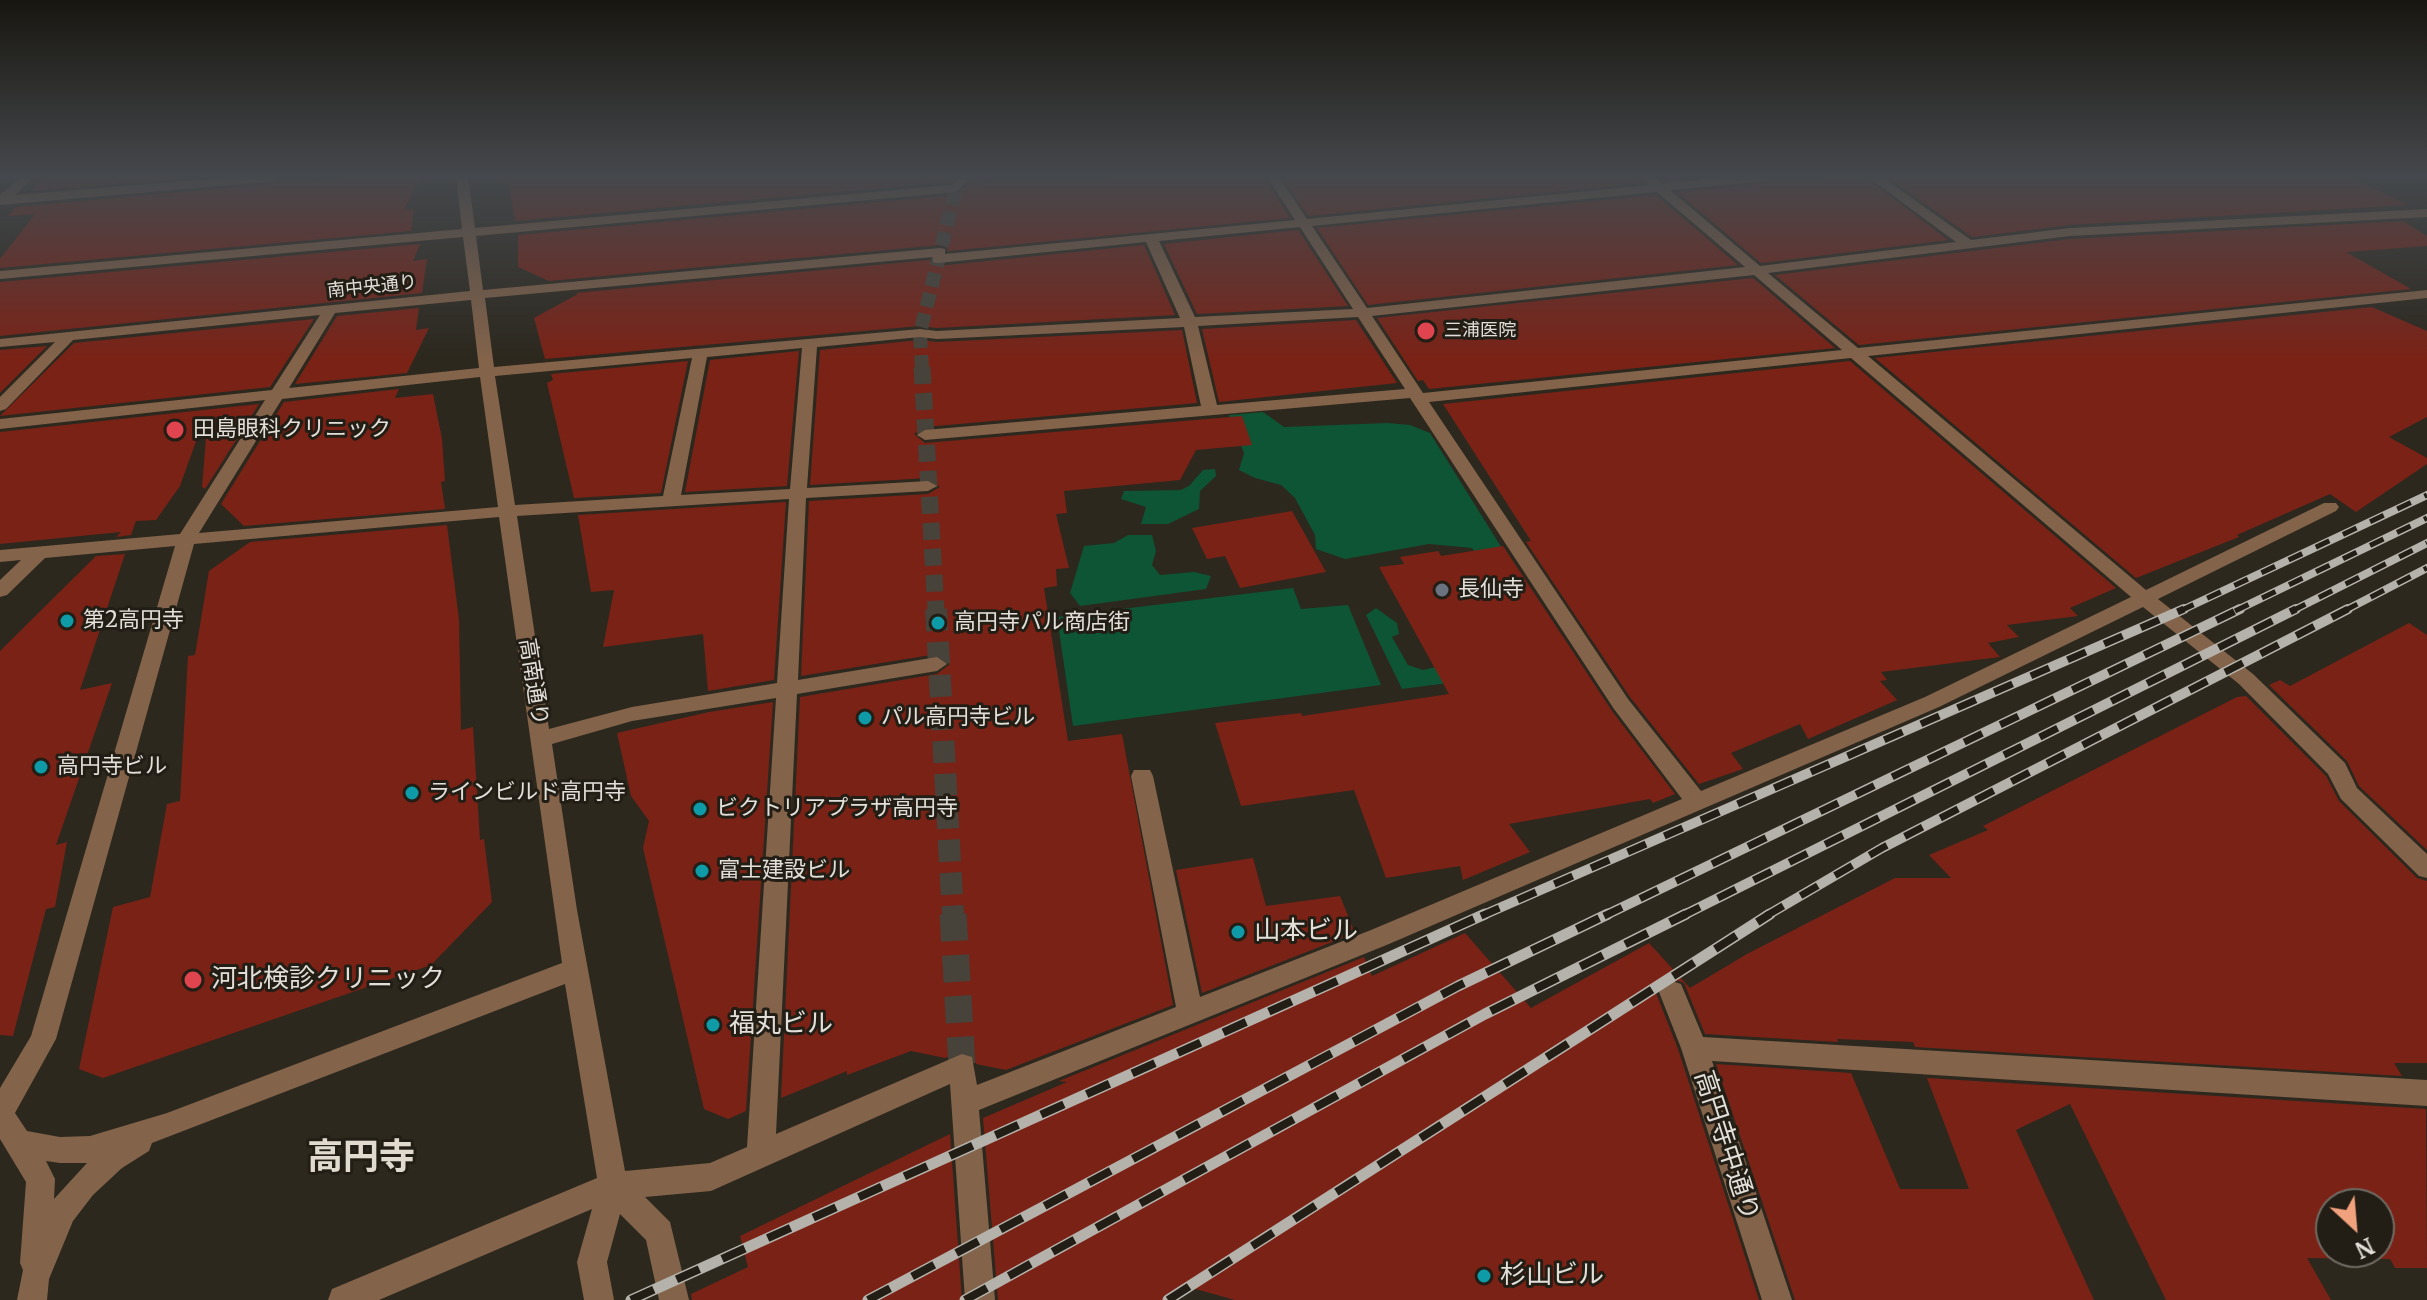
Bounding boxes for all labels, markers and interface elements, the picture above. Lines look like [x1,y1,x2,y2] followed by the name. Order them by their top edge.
[326,272,418,302] street label: 南中央通り
[1415,320,1437,342] marker: 三浦医院
[1444,320,1516,342] place label: 三浦医院
[193,417,391,443] place label: 田島眼科クリニック
[164,419,186,441] marker: 田島眼科クリニック
[1458,577,1524,603] place label: 長仙寺
[1433,581,1451,599] marker: 長仙寺
[83,608,184,634] place label: 第2高円寺
[954,610,1130,636] place label: 高円寺パル商店街
[58,612,76,630] marker: 第2高円寺
[929,614,947,632] marker: 高円寺パル商店街
[513,636,553,728] street label: 高南通り
[881,705,1035,731] place label: パル高円寺ビル
[856,709,874,727] marker: パル高円寺ビル
[57,754,167,780] place label: 高円寺ビル
[32,758,50,776] marker: 高円寺ビル
[428,780,626,806] place label: ラインビルド高円寺
[403,784,421,802] marker: ラインビルド高円寺
[716,796,958,822] place label: ビクトリアプラザ高円寺
[691,800,709,818] marker: ビクトリアプラザ高円寺
[718,858,850,884] place label: 富士建設ビル
[693,862,711,880] marker: 富士建設ビル
[1254,916,1358,948] place label: 山本ビル
[1229,923,1247,941] marker: 山本ビル
[211,964,445,996] place label: 河北検診クリニック
[182,969,204,991] marker: 河北検診クリニック
[729,1009,833,1041] place label: 福丸ビル
[704,1016,722,1034] marker: 福丸ビル
[1687,1067,1765,1225] street label: 高円寺中通り
[307,1137,415,1181] district label: 高円寺
[2315,1188,2395,1268] north arrow
[2351,1231,2379,1264] text: N
[1500,1260,1604,1292] place label: 杉山ビル
[1475,1267,1493,1285] marker: 杉山ビル

